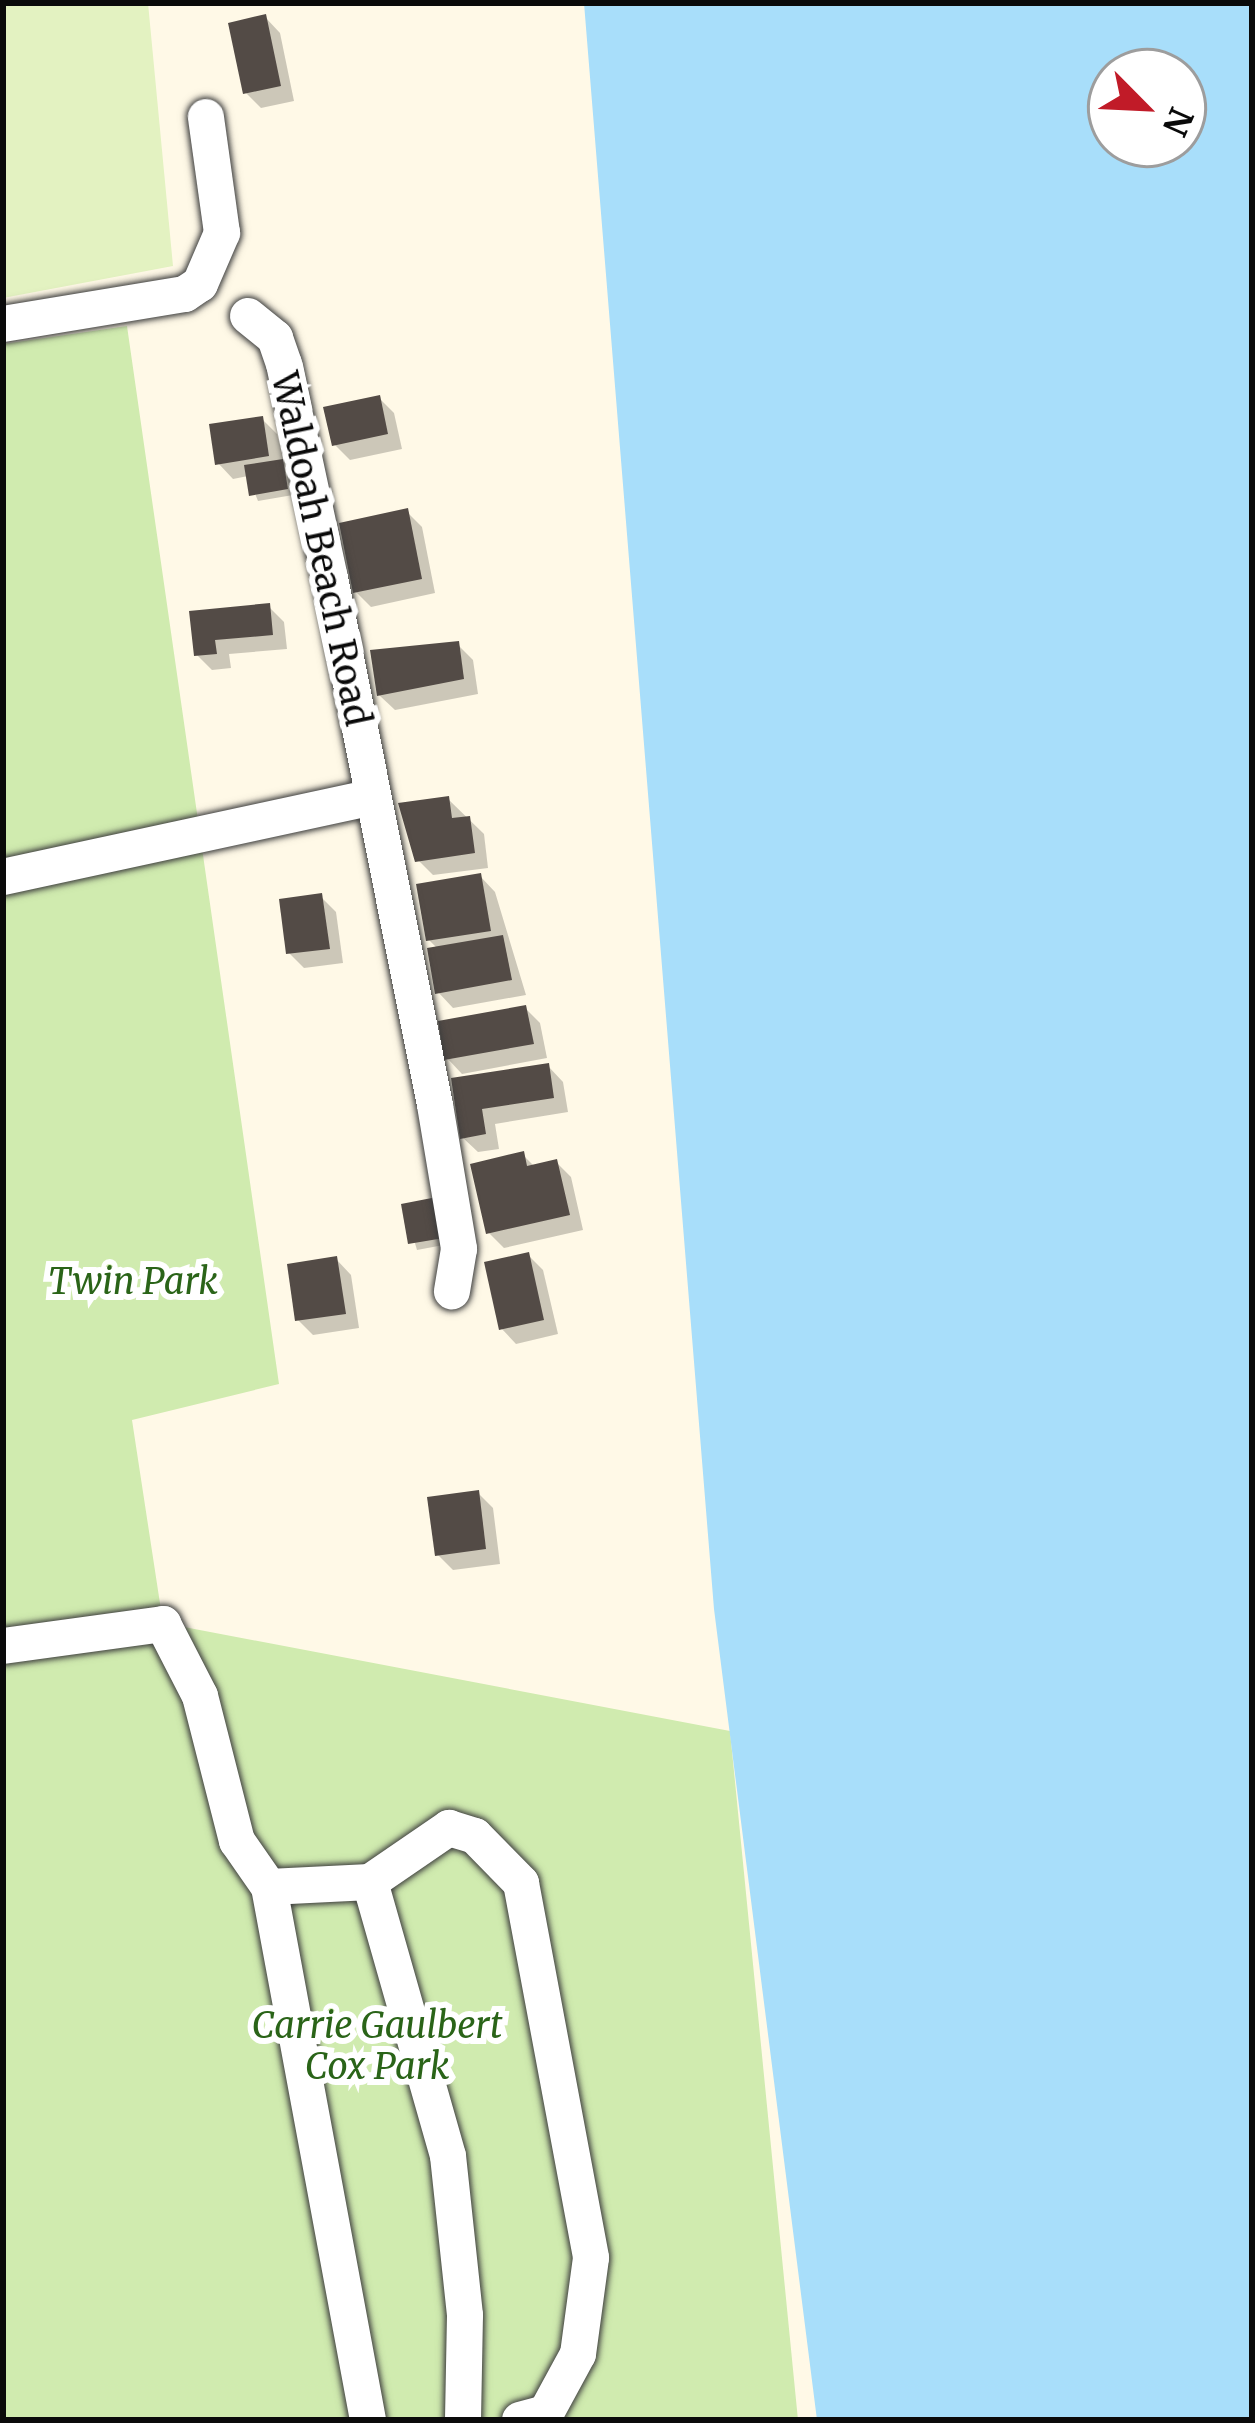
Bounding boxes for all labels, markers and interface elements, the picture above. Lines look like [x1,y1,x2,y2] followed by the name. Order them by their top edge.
[1087,48,1207,168] north arrow
[1154,101,1202,142] text: N
[262,368,380,730] street label: Waldoah Beach Road
[48,1260,218,1304] park label: Twin Park
[252,2003,502,2088] park label: Carrie Gaulbert Cox Park

